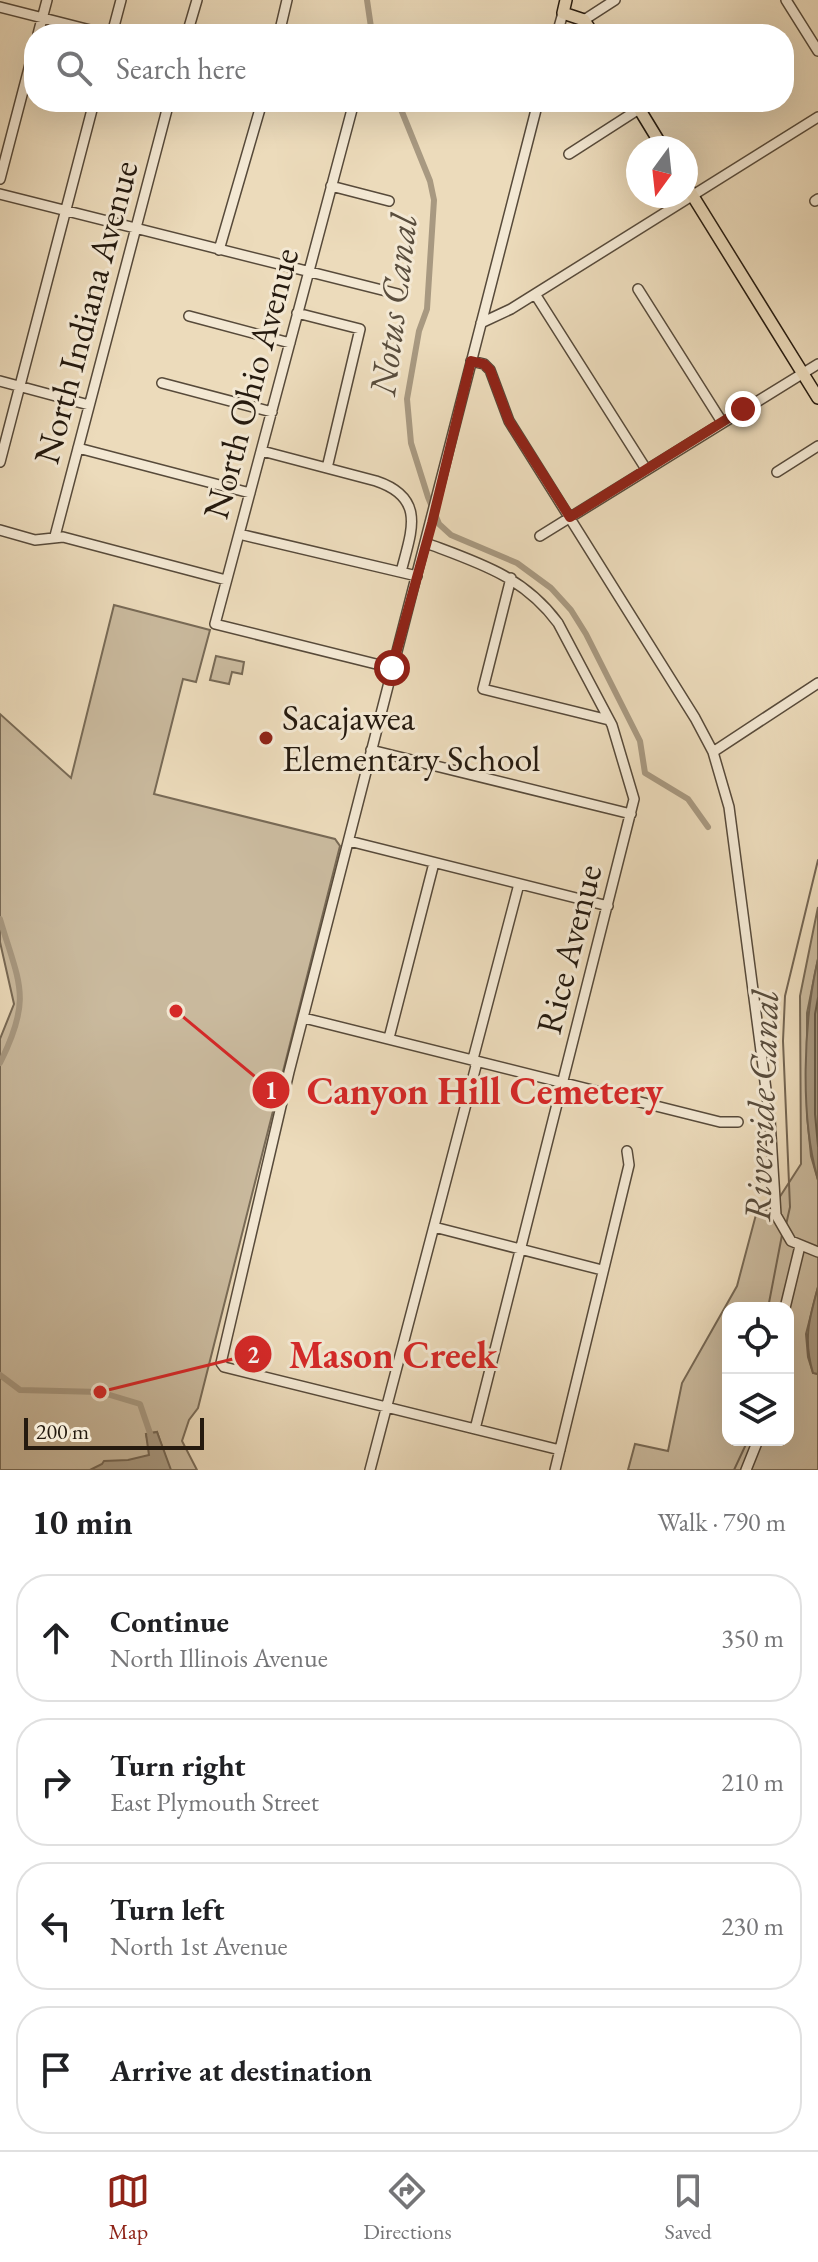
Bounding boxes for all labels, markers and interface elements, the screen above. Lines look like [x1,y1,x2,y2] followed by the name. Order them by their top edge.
[24,24,794,112] search box
[52,46,96,90] icon: search
[116,49,246,88] text: Search here
[626,136,698,208] north arrow
[22,155,149,469] street label: North Indiana Avenue
[357,210,428,400] water label: Notus Canal
[192,243,309,524] street label: North Ohio Avenue
[725,391,761,427] route end
[374,650,410,686] route start
[282,694,540,782] place label: Sacajawea Elementary School
[257,729,275,747] marker: Sacajawea Elementary School
[525,860,612,1039] street label: Rice Avenue
[732,988,789,1223] water label: Riverside Canal
[251,1059,679,1121] callout: Canyon Hill Cemetery
[307,1066,664,1115] text: Canyon Hill Cemetery
[265,1075,277,1106] text: 1
[722,1302,794,1446] map controls
[722,1302,794,1374] button: locate
[233,1323,513,1385] callout: Mason Creek
[289,1330,499,1379] text: Mason Creek
[247,1339,260,1370] text: 2
[722,1374,794,1446] button: layers
[24,1414,204,1450] scale bar
[36,1417,89,1446] text: 200 m
[32,1500,133,1544] text: 10 min
[658,1505,786,1539] text: Walk · 790 m
[110,1602,229,1641] text: Continue
[34,1616,78,1660] icon: ahead
[721,1621,784,1655] text: 350 m
[110,1641,328,1675] text: North Illinois Avenue
[110,1746,246,1785] text: Turn right
[34,1760,78,1804] icon: right
[721,1765,784,1799] text: 210 m
[110,1785,319,1819] text: East Plymouth Street
[110,1890,224,1929] text: Turn left
[34,1904,78,1948] icon: left
[721,1909,784,1943] text: 230 m
[110,1929,288,1963] text: North 1st Avenue
[34,2048,78,2092] icon: arrive
[110,2051,372,2090] text: Arrive at destination
[106,2169,150,2246] tab: Map
[363,2169,452,2246] tab: Directions
[664,2169,712,2246] tab: Saved

